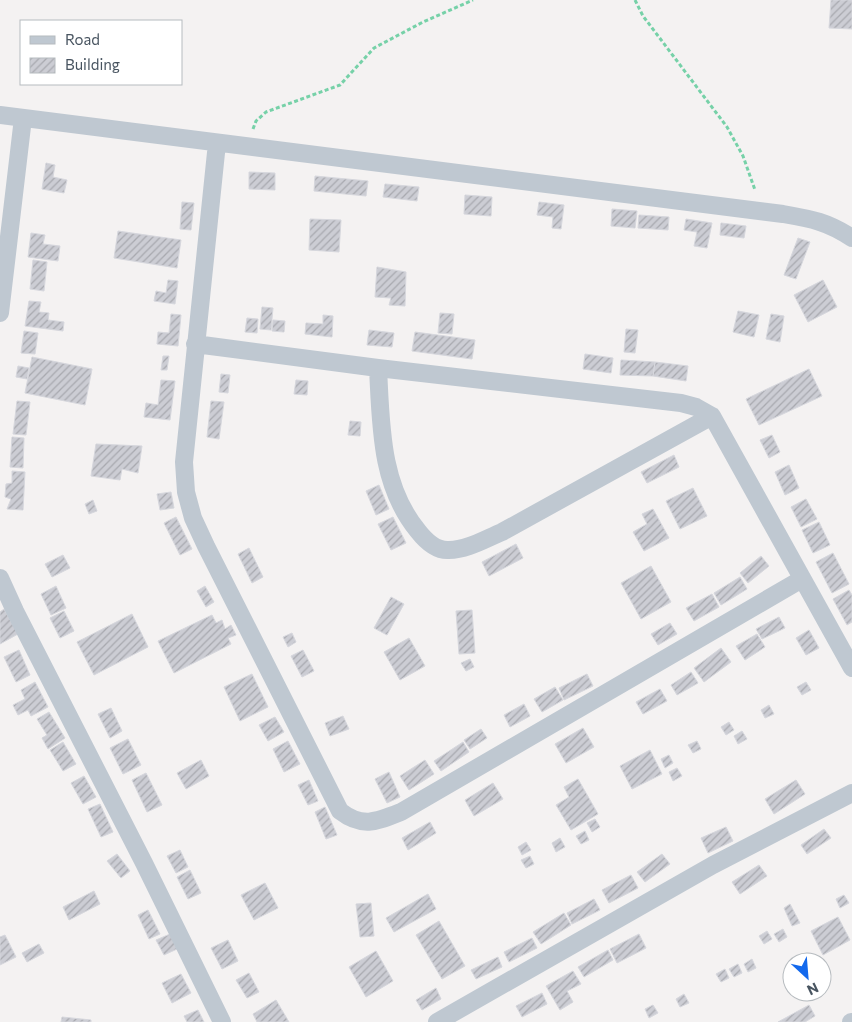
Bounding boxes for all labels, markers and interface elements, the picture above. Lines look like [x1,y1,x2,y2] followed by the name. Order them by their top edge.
[20,20,182,85] legend
[65,30,100,48] text: Road
[65,55,120,73] text: Building
[782,952,832,1002] north arrow
[804,979,821,999] text: N

